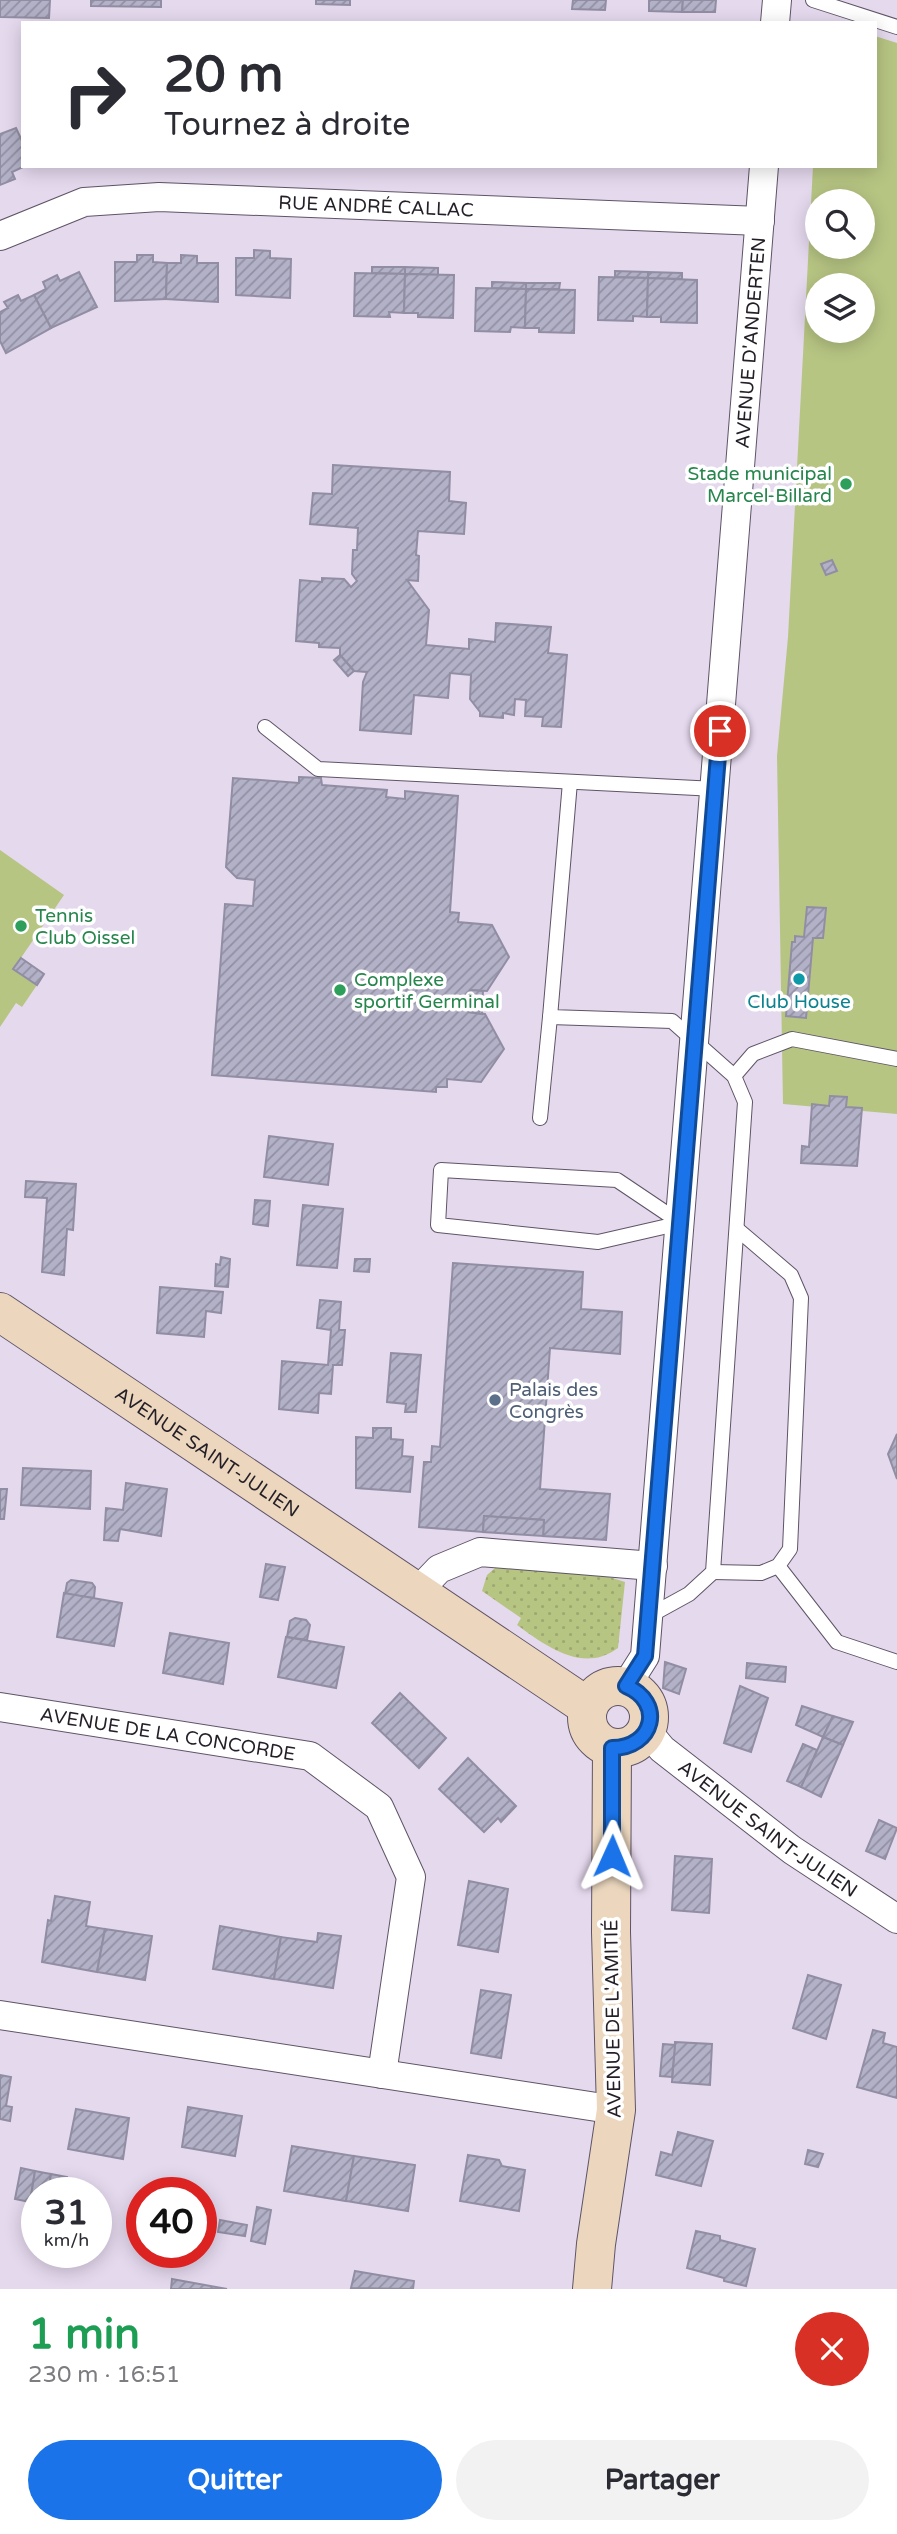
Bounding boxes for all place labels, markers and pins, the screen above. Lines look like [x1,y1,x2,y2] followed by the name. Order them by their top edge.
[688,463,832,507] place label: Stade municipal Marcel-Billard
[838,476,854,492] marker: Stade municipal Marcel-Billard
[690,701,750,761] pin
[35,905,135,949] place label: Tennis Club Oissel
[13,918,29,934] marker: Tennis Club Oissel
[354,969,500,1013] place label: Complexe sportif Germinal
[791,971,807,987] marker: Club House
[332,982,348,998] marker: Complexe sportif Germinal
[747,991,851,1013] place label: Club House
[509,1379,598,1423] place label: Palais des Congrès
[487,1392,503,1408] marker: Palais des Congrès

